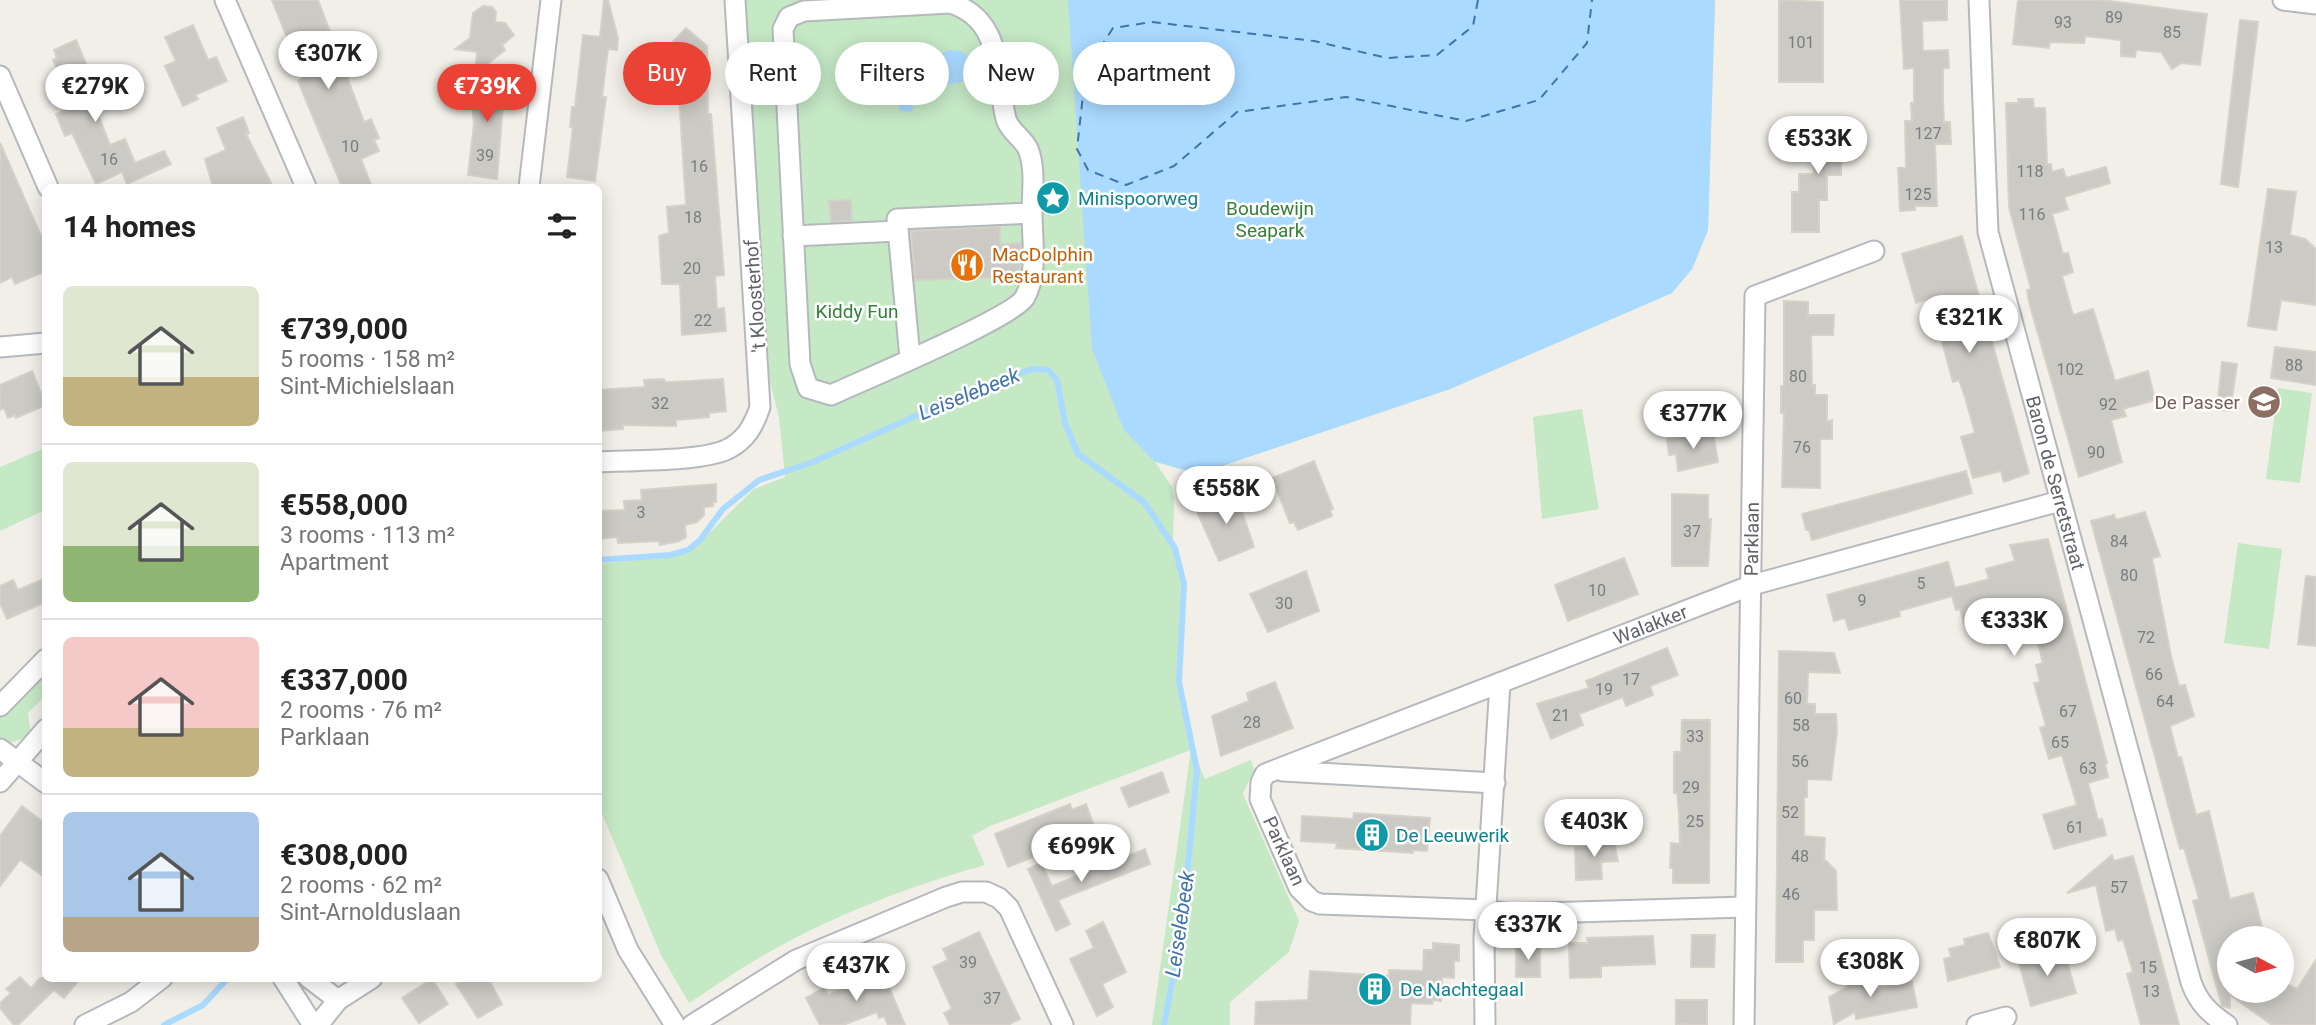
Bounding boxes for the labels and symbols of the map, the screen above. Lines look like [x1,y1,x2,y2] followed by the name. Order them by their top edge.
[2105,8,2123,27] house number: 89
[2054,13,2072,32] house number: 93
[2163,23,2181,42] house number: 85
[279,32,377,91] pin: €307K
[1788,33,1814,52] house number: 101
[46,64,144,124] pin: €279K
[438,64,536,124] pin: €739K
[1769,116,1867,176] pin: €533K
[1915,124,1941,143] house number: 127
[341,137,359,156] house number: 10
[476,146,494,165] house number: 39
[100,150,118,169] house number: 16
[690,157,708,176] house number: 16
[2017,162,2043,181] house number: 118
[1034,179,1072,217] place icon: Minispoorweg
[1905,185,1931,204] house number: 125
[1078,187,1198,210] place label: Minispoorweg
[1226,197,1314,242] park label: Boudewijn Seapark
[2019,205,2045,224] house number: 116
[684,208,702,227] house number: 18
[740,238,770,353] street label: 't Kloosterhof
[2265,238,2283,257] house number: 13
[992,243,1093,288] place label: MacDolphin Restaurant
[948,246,986,284] restaurant icon: MacDolphin Restaurant
[683,259,701,278] house number: 20
[1920,296,2018,355] pin: €321K
[816,300,898,323] park label: Kiddy Fun
[694,311,712,330] house number: 22
[2285,356,2303,375] house number: 88
[2057,360,2083,379] house number: 102
[915,363,1024,425] water label: Leiselebeek
[1789,367,1807,386] house number: 80
[2245,383,2283,421] school or university icon: De Passer
[2154,391,2241,414] place label: De Passer
[1644,392,1742,451] pin: €377K
[2021,393,2090,572] street label: Baron de Serretstraat
[651,394,669,413] house number: 32
[2099,395,2117,414] house number: 92
[1793,438,1811,457] house number: 76
[2087,443,2105,462] house number: 90
[1177,466,1275,526] pin: €558K
[1739,502,1763,576] street label: Parklaan
[637,503,646,522] house number: 3
[1683,522,1701,541] house number: 37
[2110,532,2128,551] house number: 84
[2120,566,2138,585] house number: 80
[1917,574,1926,593] house number: 5
[1588,581,1606,600] house number: 10
[1858,591,1867,610] house number: 9
[1275,594,1293,613] house number: 30
[1965,598,2063,658] pin: €333K
[1610,599,1691,649] street label: Walakker
[2137,628,2155,647] house number: 72
[2145,665,2163,684] house number: 66
[1622,670,1640,689] house number: 17
[1595,680,1613,699] house number: 19
[1784,689,1802,708] house number: 60
[2156,692,2174,711] house number: 64
[2059,702,2077,721] house number: 67
[1552,706,1570,725] house number: 21
[1243,713,1261,732] house number: 28
[1792,716,1810,735] house number: 58
[1686,727,1704,746] house number: 33
[2051,733,2069,752] house number: 65
[1791,752,1809,771] house number: 56
[2079,759,2097,778] house number: 63
[1682,778,1700,797] house number: 29
[1545,800,1643,859] pin: €403K
[1781,803,1799,822] house number: 52
[1686,812,1704,831] house number: 25
[1258,813,1310,889] street label: Parklaan
[1353,816,1391,854] building icon: De Leeuwerik
[2066,818,2084,837] house number: 61
[1032,824,1130,884] pin: €699K
[1396,824,1510,847] place label: De Leeuwerik
[1791,847,1809,866] house number: 48
[1161,869,1199,979] water label: Leiselebeek
[2110,878,2128,897] house number: 57
[1782,885,1800,904] house number: 46
[1479,902,1577,962] pin: €337K
[1998,918,2096,978] pin: €807K
[2217,926,2294,1003] north arrow
[1821,940,1919,999] pin: €308K
[807,944,905,1003] pin: €437K
[959,953,977,972] house number: 39
[2139,958,2157,977] house number: 15
[1356,970,1394,1008] building icon: De Nachtegaal
[1400,978,1524,1001] place label: De Nachtegaal
[2142,982,2160,1001] house number: 13
[983,989,1001,1008] house number: 37

